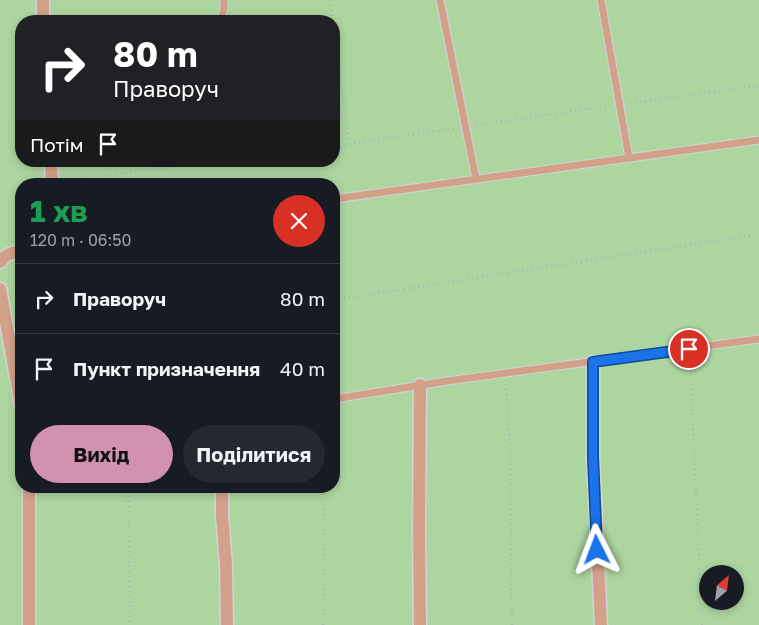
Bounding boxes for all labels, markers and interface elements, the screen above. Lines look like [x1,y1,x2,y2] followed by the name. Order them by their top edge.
[113,33,198,75] text: 80 m
[30,35,95,100] icon: right
[113,75,219,102] text: Праворуч
[94,130,122,158] icon: arrive
[30,133,84,156] text: Потім
[30,193,88,229] text: 1 хв
[273,195,325,247] button: close
[30,230,132,250] text: 120 m · 06:50
[30,285,58,313] icon: right
[73,287,166,310] text: Праворуч
[280,287,325,310] text: 80 m
[668,328,710,370] pin
[675,335,703,363] icon: arrive
[30,355,58,383] icon: arrive
[73,357,260,380] text: Пункт призначення
[280,357,325,380] text: 40 m
[30,425,173,483] button: Вихід
[183,425,325,483] button: Поділитися
[570,523,622,575] position arrow
[699,565,744,610] north arrow
[699,565,744,610] map controls

